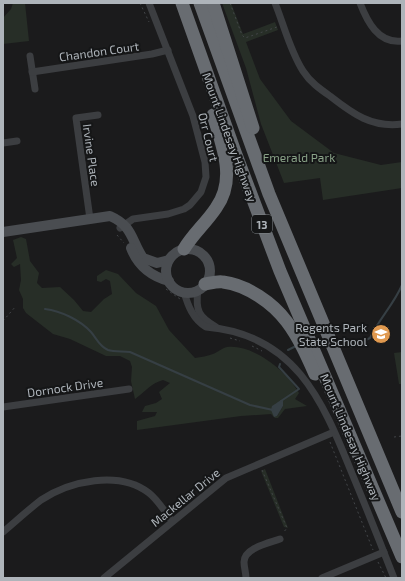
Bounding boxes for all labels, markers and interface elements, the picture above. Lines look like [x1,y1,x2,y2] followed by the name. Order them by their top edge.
[58,38,140,64] street label: Chandon Court
[200,70,260,204] street label: Mount Lindesay Highway
[196,111,222,163] street label: Orr Court
[81,123,103,187] street label: Irvine Place
[263,150,335,164] park label: Emerald Park
[252,215,272,233] road number: 13
[295,320,367,348] place label: Regents Park State School
[370,323,392,345] school or university icon: Regents Park State School
[318,371,384,503] street label: Mount Lindesay Highway
[26,375,104,399] street label: Dornock Drive
[148,465,222,529] street label: Mackellar Drive

